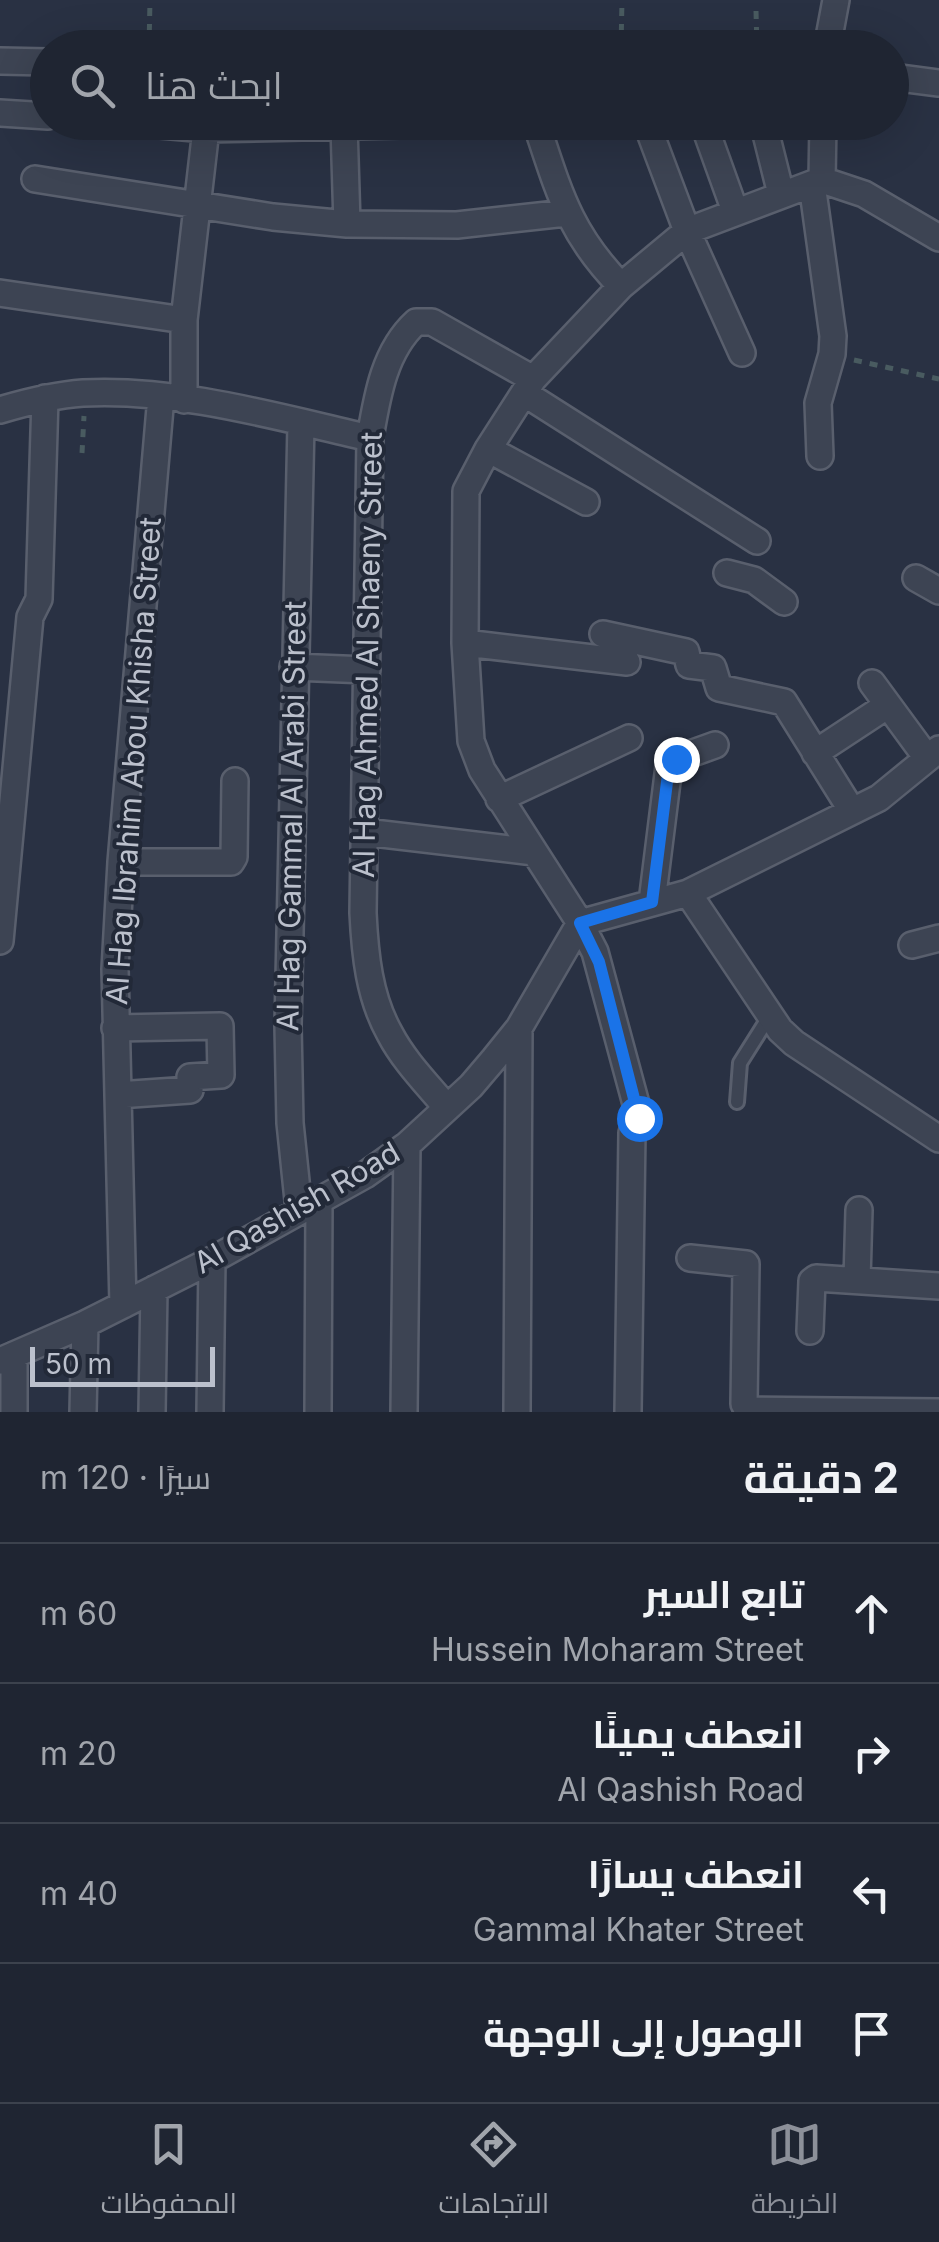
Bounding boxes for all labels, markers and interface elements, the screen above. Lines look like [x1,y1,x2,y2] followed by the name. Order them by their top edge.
[30,30,909,140] search box
[65,58,120,113] icon: search
[145,62,283,108] text: ابحث هنا
[345,431,389,878] street label: Al Hag Ahmed Al Shaeny Street
[98,516,168,1006] street label: Al Hag Ibrahim Abou Khisha Street
[269,600,313,1032] street label: Al Hag Gammal Al Arabi Street
[654,737,700,783] route end
[617,1096,663,1142] route start
[187,1134,406,1281] street label: Al Qashish Road
[30,1342,215,1386] scale bar
[45,1347,112,1381] text: 50 m
[744,1452,899,1503] text: 2 دقيقة
[40,1458,211,1497] text: سيرًا · 120 m
[644,1571,804,1617] text: تابع السير
[844,1586,899,1641] icon: ahead
[40,1594,117,1633] text: 60 m
[431,1630,804,1669] text: Hussein Moharam Street
[592,1711,804,1757] text: انعطف يمينًا
[844,1726,899,1781] icon: right
[40,1734,117,1773] text: 20 m
[557,1770,804,1809] text: Al Qashish Road
[588,1851,804,1897] text: انعطف يسارًا
[844,1866,899,1921] icon: left
[40,1874,118,1913] text: 40 m
[473,1910,804,1949] text: Gammal Khater Street
[844,2006,899,2061] icon: arrive
[483,2010,804,2056] text: الوصول إلى الوجهة
[101,2117,237,2229] tab: المحفوظات
[439,2117,549,2229] tab: الاتجاهات
[751,2117,838,2229] tab: الخريطة

